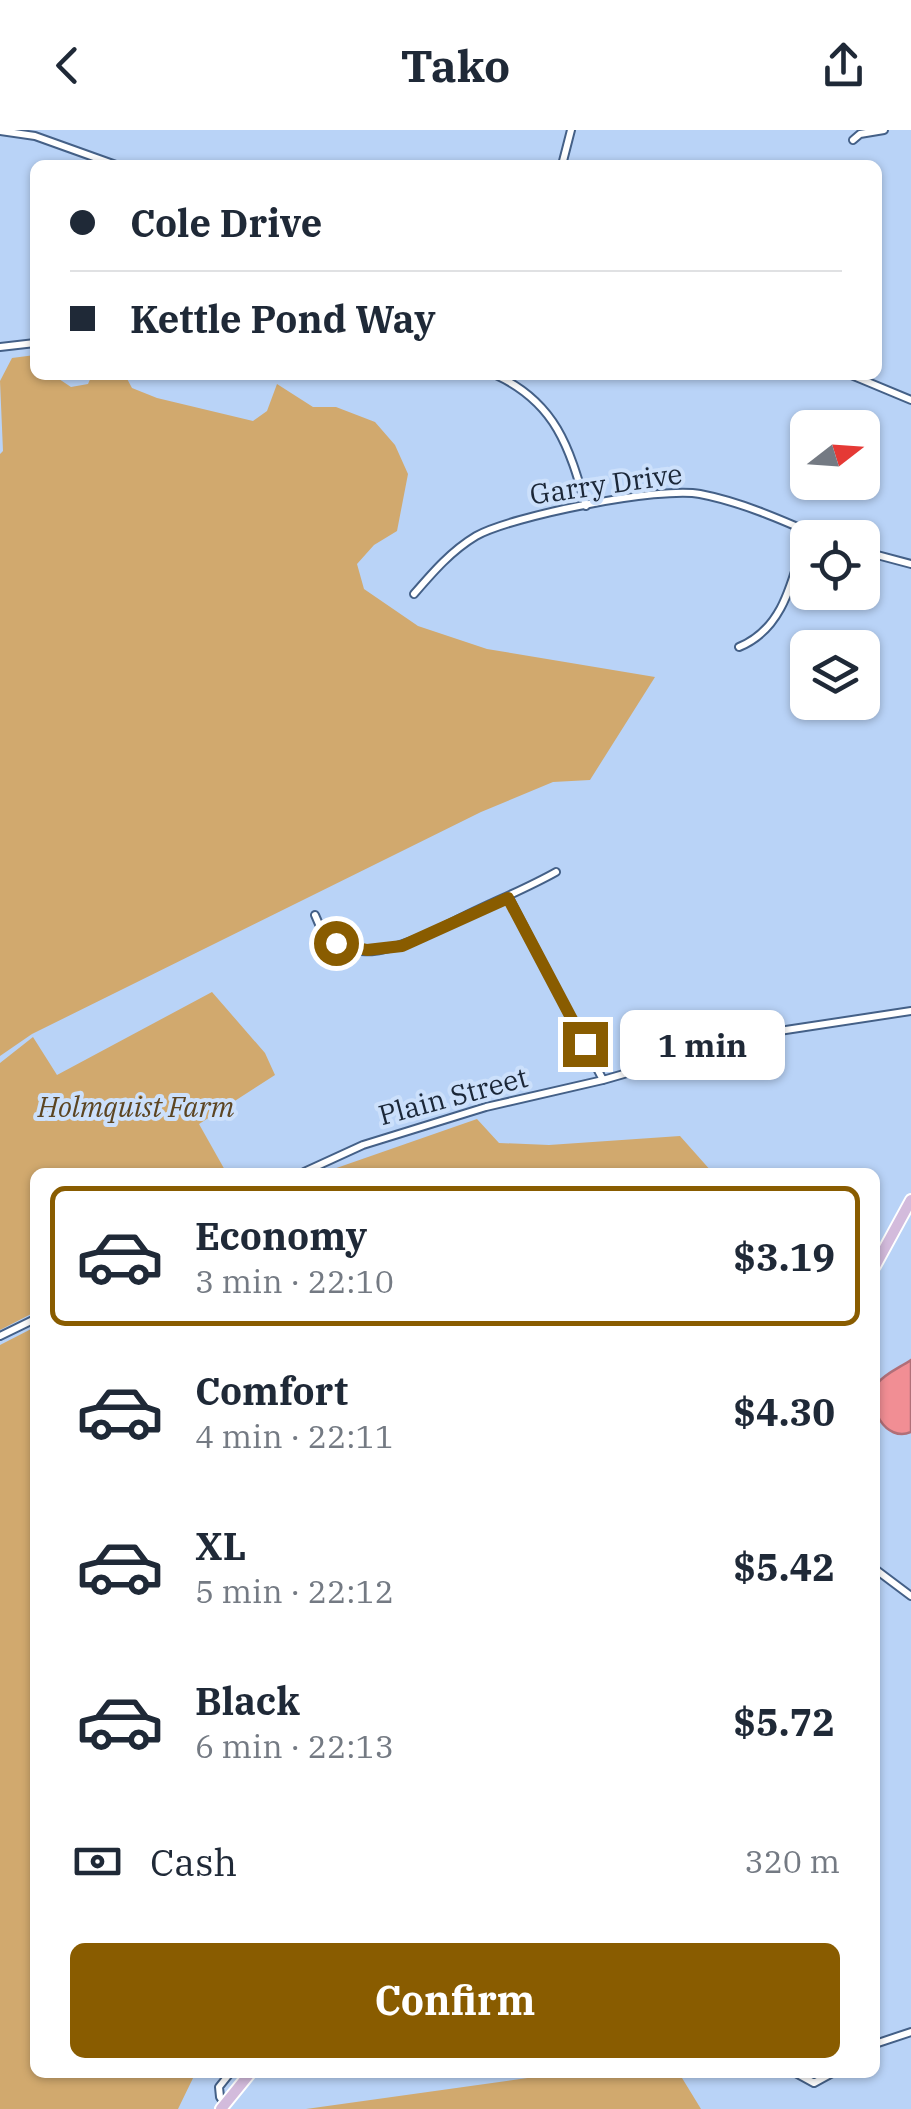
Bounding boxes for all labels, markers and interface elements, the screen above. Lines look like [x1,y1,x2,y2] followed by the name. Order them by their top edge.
[401,36,510,94] text: Tako
[40,38,95,93] icon: back
[816,38,871,93] icon: share
[130,198,322,247] text: Cole Drive
[130,294,436,343] text: Kettle Pond Way
[790,410,880,500] north arrow
[790,410,880,720] map controls
[527,455,685,513] street label: Garry Drive
[790,520,880,610] button: locate
[790,630,880,720] button: layers
[314,921,359,966] route start
[620,1009,785,1079] callout: 1 min
[563,1022,608,1067] route end
[658,1024,747,1066] text: 1 min
[374,1058,532,1133] street label: Plain Street
[37,1088,235,1125] park label: Holmquist Farm
[75,1211,165,1301] icon: car
[195,1211,367,1260] text: Economy
[733,1232,835,1281] text: $3.19
[195,1260,394,1302] text: 3 min · 22:10
[75,1366,165,1456] icon: car
[195,1366,348,1415] text: Comfort
[733,1387,835,1436] text: $4.30
[195,1415,394,1457] text: 4 min · 22:11
[75,1521,165,1611] icon: car
[195,1521,246,1570] text: XL
[733,1542,835,1591] text: $5.42
[195,1570,394,1612] text: 5 min · 22:12
[75,1676,165,1766] icon: car
[195,1676,300,1725] text: Black
[733,1697,835,1746] text: $5.72
[195,1725,394,1767] text: 6 min · 22:13
[70,1834,125,1889] icon: cash
[150,1837,237,1886] text: Cash
[744,1840,840,1882] text: 320 m
[70,1943,840,2058] button: Confirm

